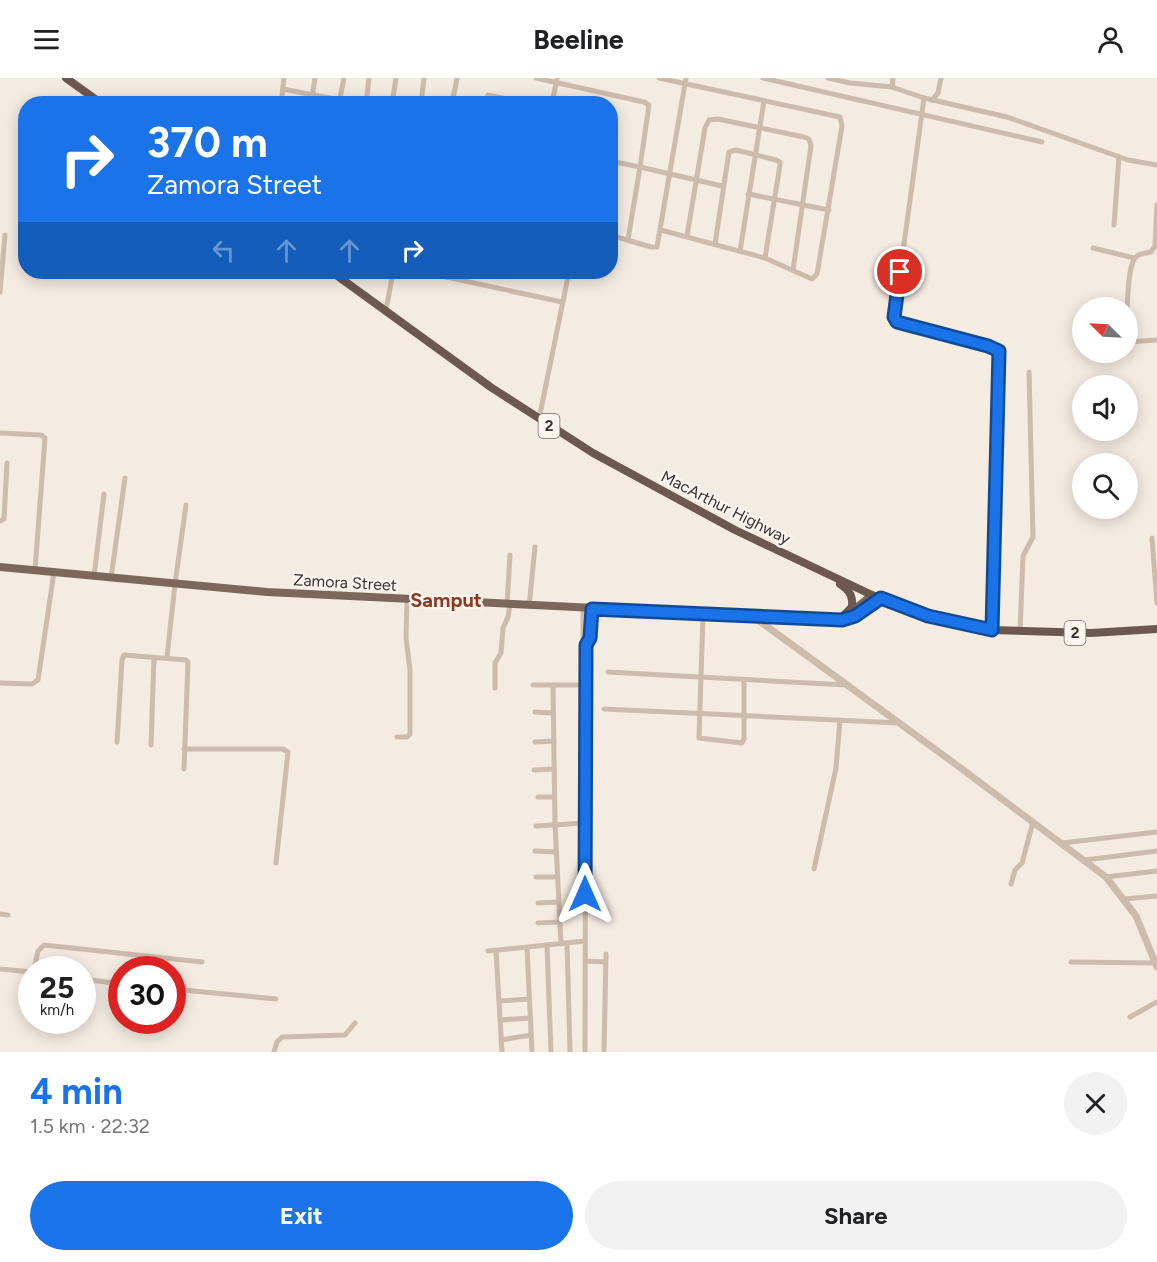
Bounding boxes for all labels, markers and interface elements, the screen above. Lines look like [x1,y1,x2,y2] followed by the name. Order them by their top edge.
[30,23,63,56] icon: menu
[533,23,624,56] text: Beeline
[1094,23,1127,56] icon: person
[147,117,268,168] text: 370 m
[48,120,126,198] icon: right
[147,168,322,201] text: Zamora Street
[207,234,240,267] icon: left
[270,234,303,267] icon: ahead
[333,234,366,267] icon: ahead
[396,234,429,267] icon: right
[874,246,925,297] pin
[883,255,916,288] icon: arrive
[1072,297,1138,363] north arrow
[1072,297,1138,519] map controls
[1072,375,1138,441] button: sound
[538,414,560,438] road number: 2
[1072,453,1138,519] button: search
[658,467,794,549] street label: MacArthur Highway
[293,570,397,595] street label: Zamora Street
[410,588,482,612] district label: Samput
[1064,621,1086,645] road number: 2
[553,862,617,926] position arrow
[108,956,186,1034] speed limit sign: 30
[40,969,74,1006] text: 25
[40,1001,74,1019] text: km/h
[30,1070,123,1113] text: 4 min
[1064,1072,1127,1135] button: close
[30,1114,150,1138] text: 1.5 km · 22:32
[30,1181,573,1250] button: Exit
[585,1181,1127,1250] button: Share

